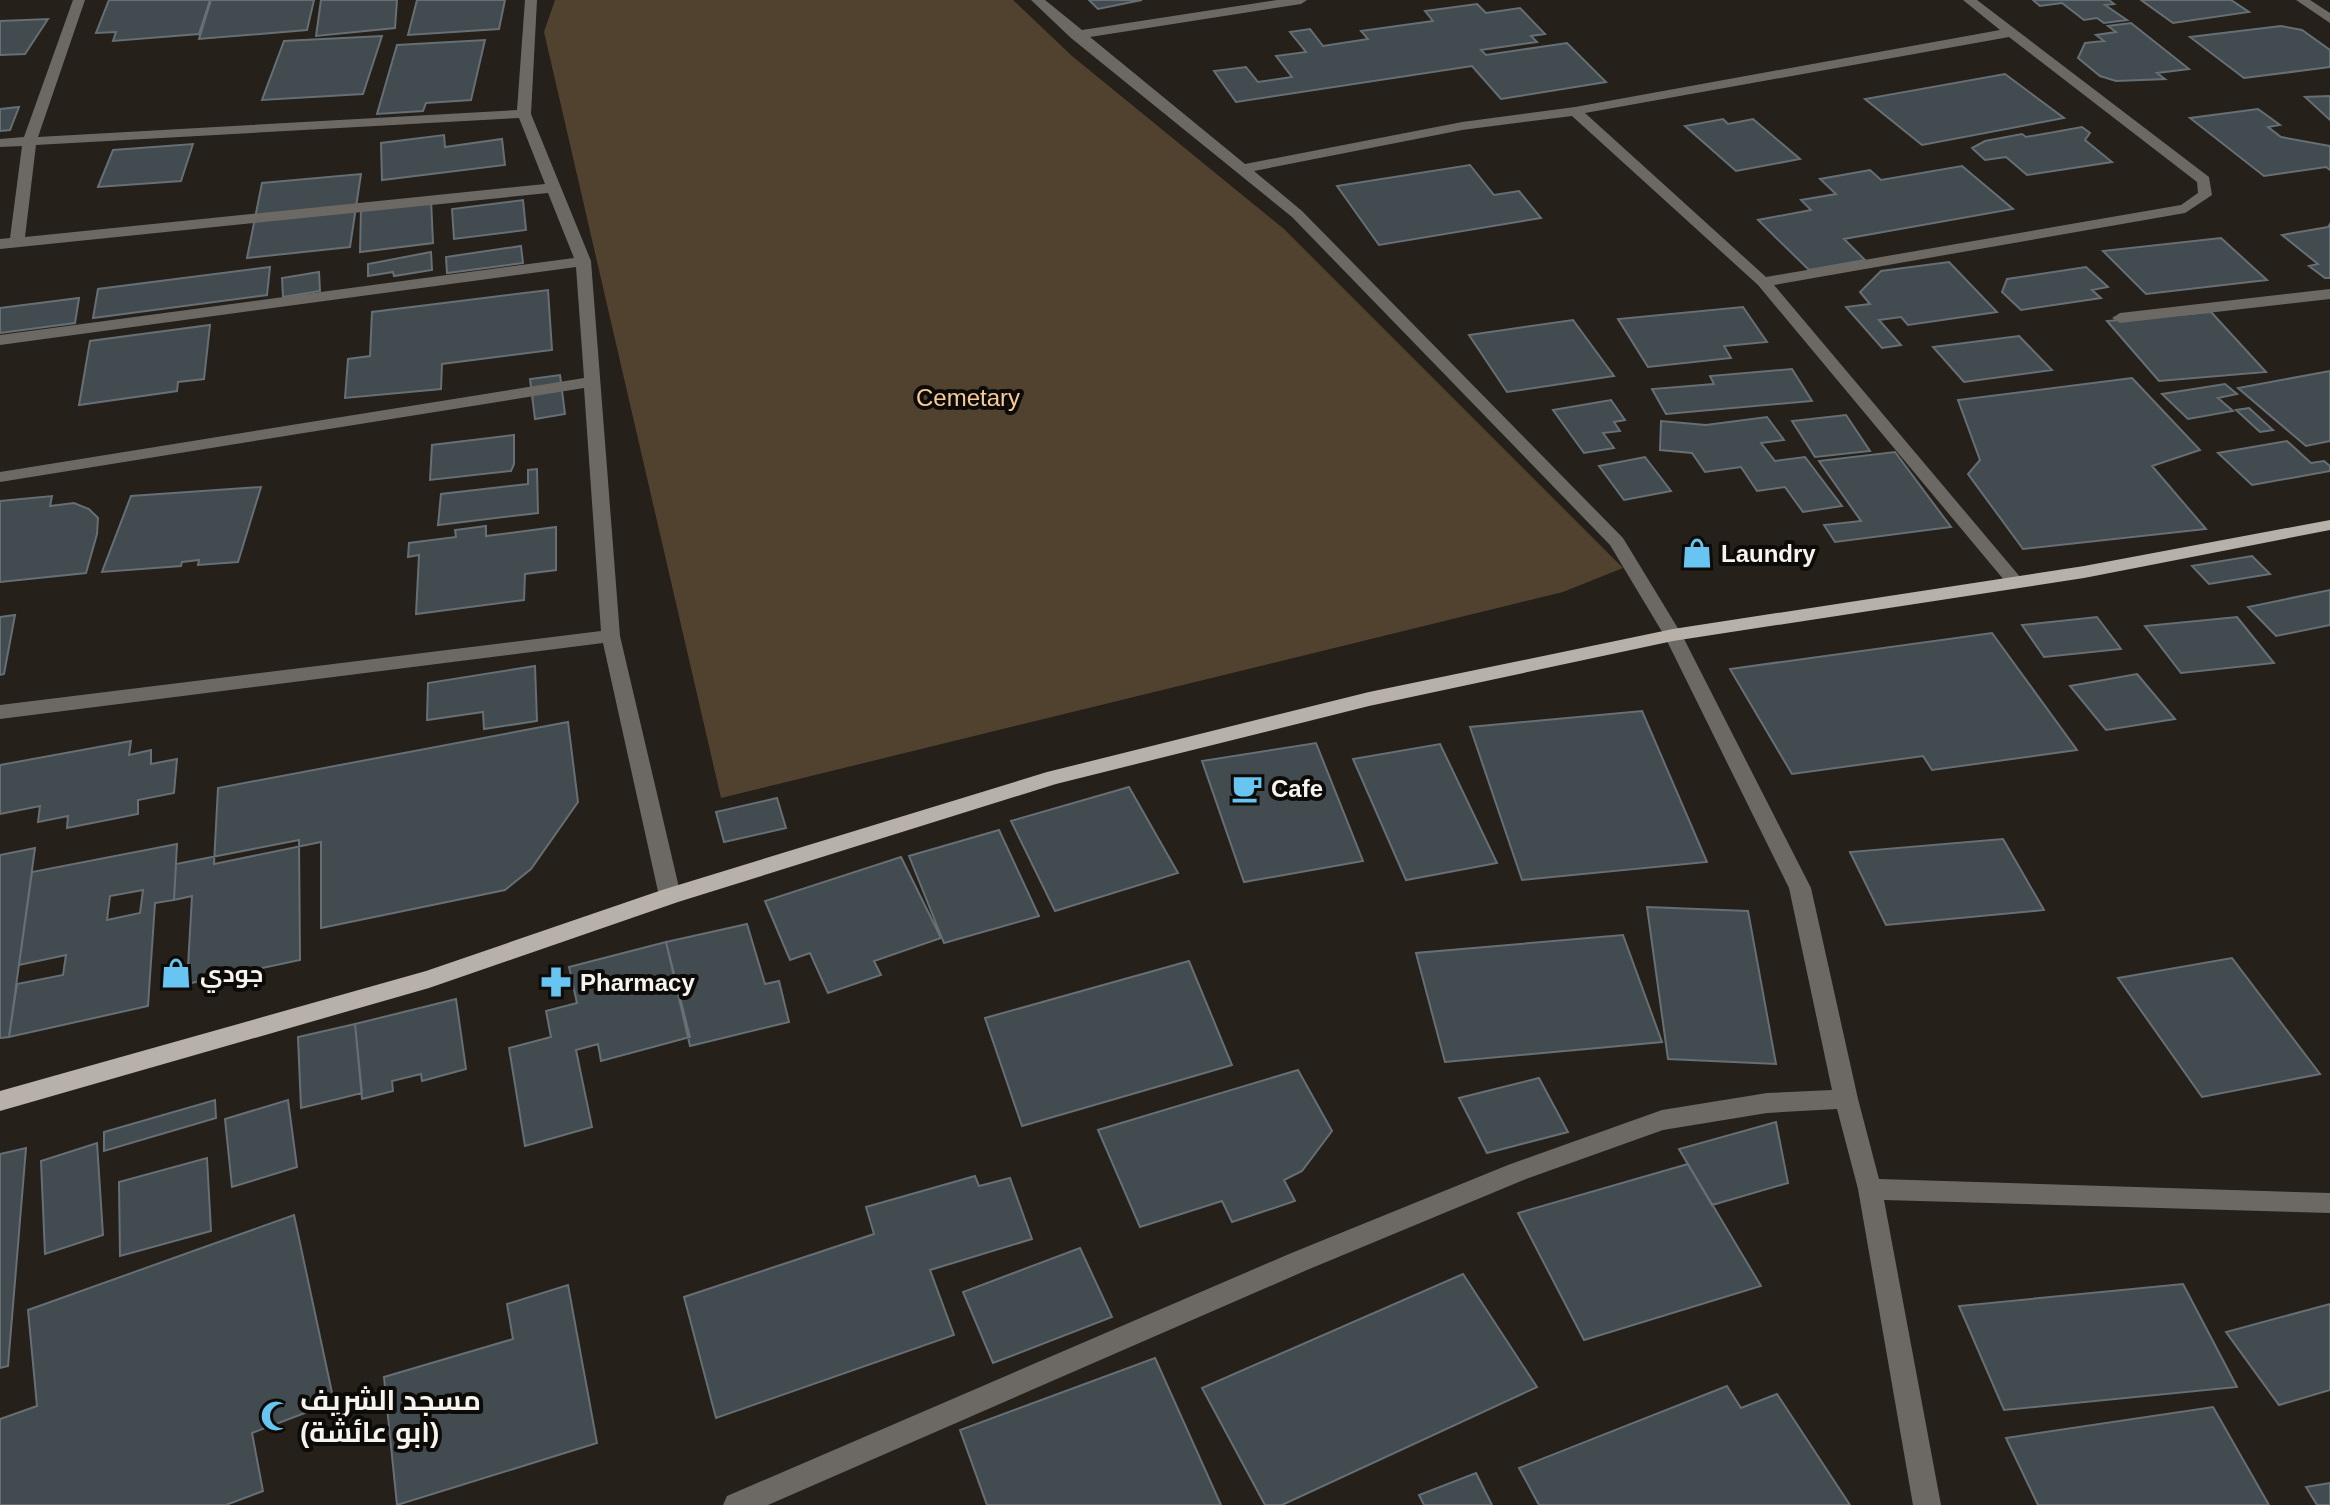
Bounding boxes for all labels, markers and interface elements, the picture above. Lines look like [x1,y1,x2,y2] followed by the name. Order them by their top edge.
[916,384,1020,411] park label: Cemetary
[1680,536,1714,570] shop icon: Laundry
[1721,540,1816,567] place label: Laundry
[1230,771,1264,805] cafe icon: Cafe
[1271,775,1323,802] place label: Cafe
[159,956,193,990] shop icon: جودي
[200,960,263,993] place label: جودي
[539,965,573,999] pharmacy icon: Pharmacy
[580,969,695,996] place label: Pharmacy
[300,1385,481,1449] place label: مسجد الشريف (ابو عائشة)
[259,1399,293,1433] mosque icon: مسجد الشريف (ابو عائشة)

